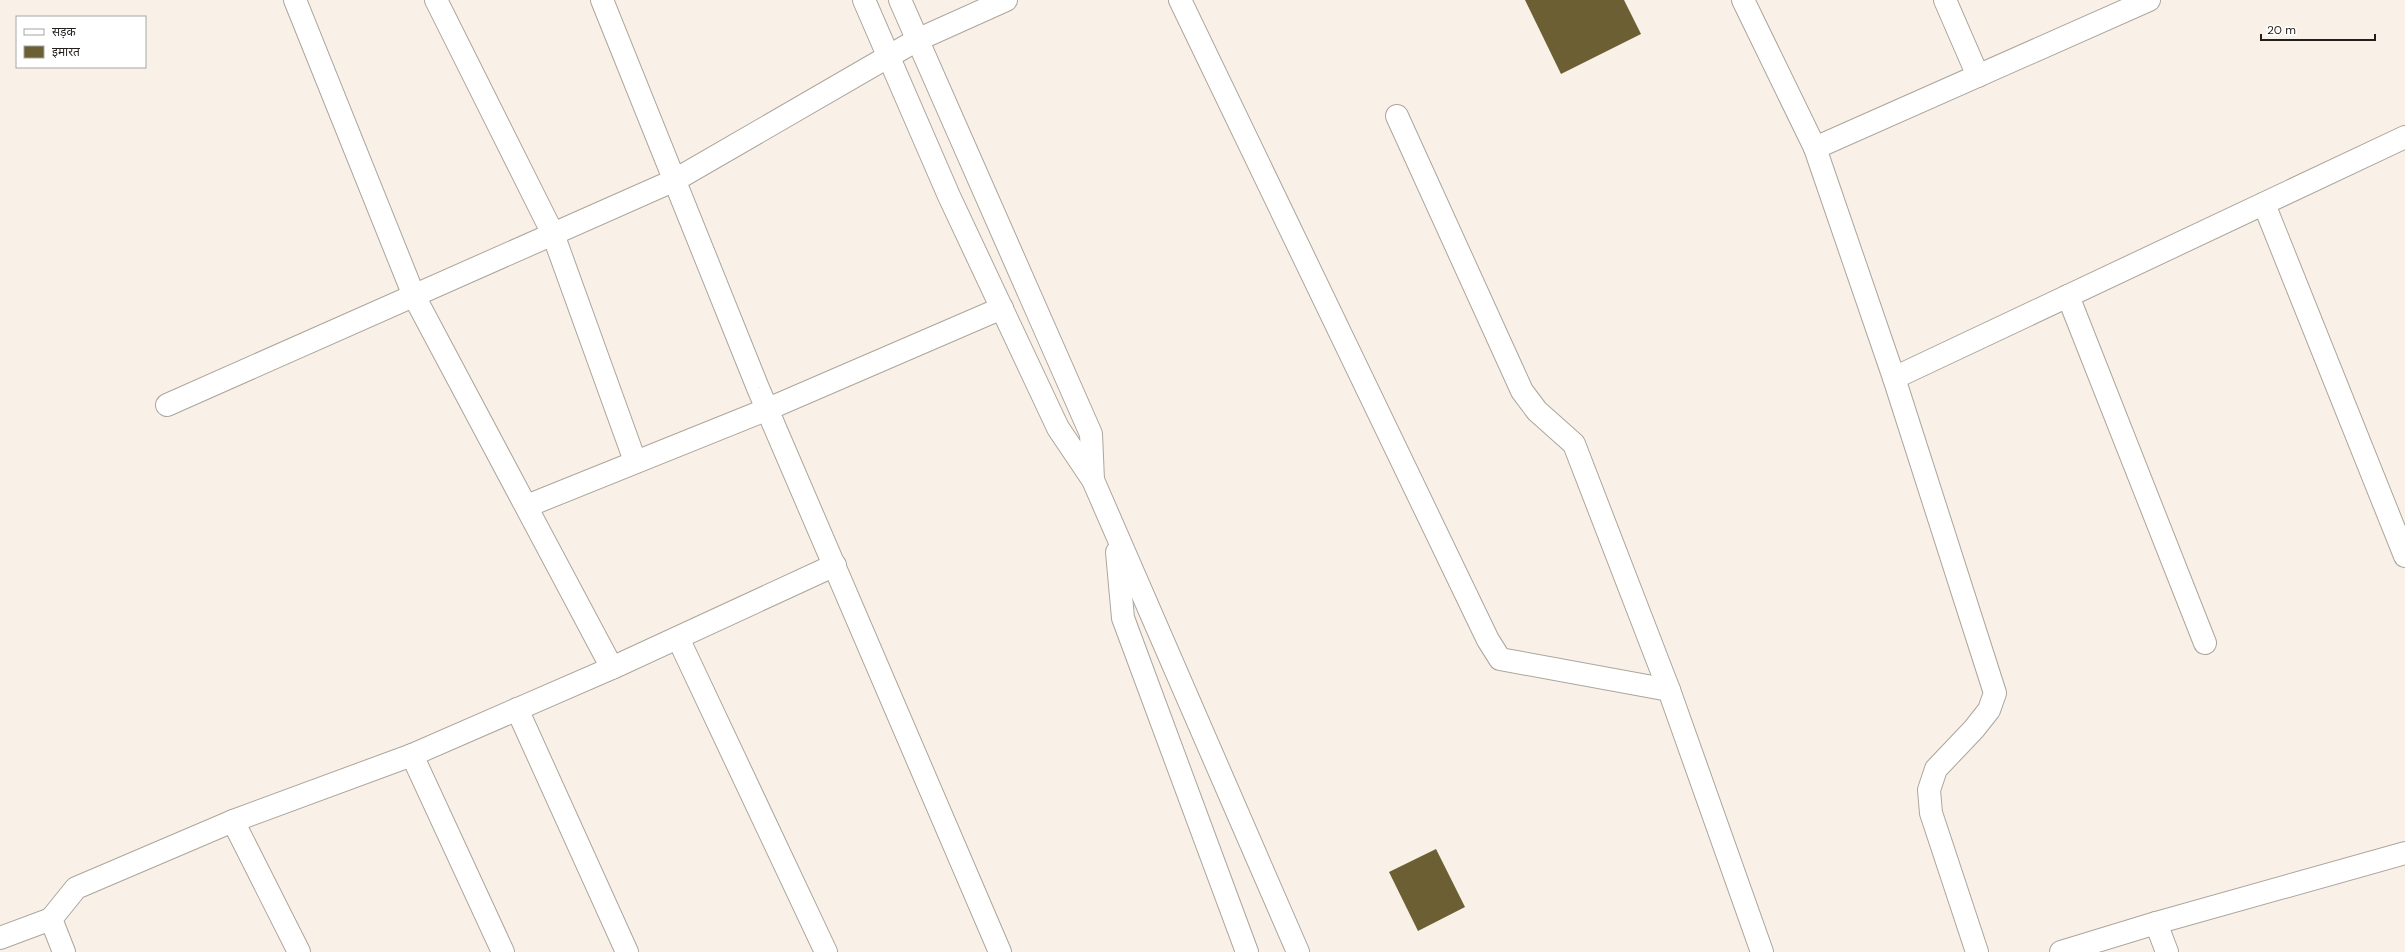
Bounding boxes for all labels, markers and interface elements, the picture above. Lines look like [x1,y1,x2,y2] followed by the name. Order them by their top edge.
[16,16,146,68] legend
[2261,16,2375,42] scale bar
[2267,22,2296,38] text: 20 m
[52,24,77,40] text: सड़क
[52,44,81,60] text: इमारत

